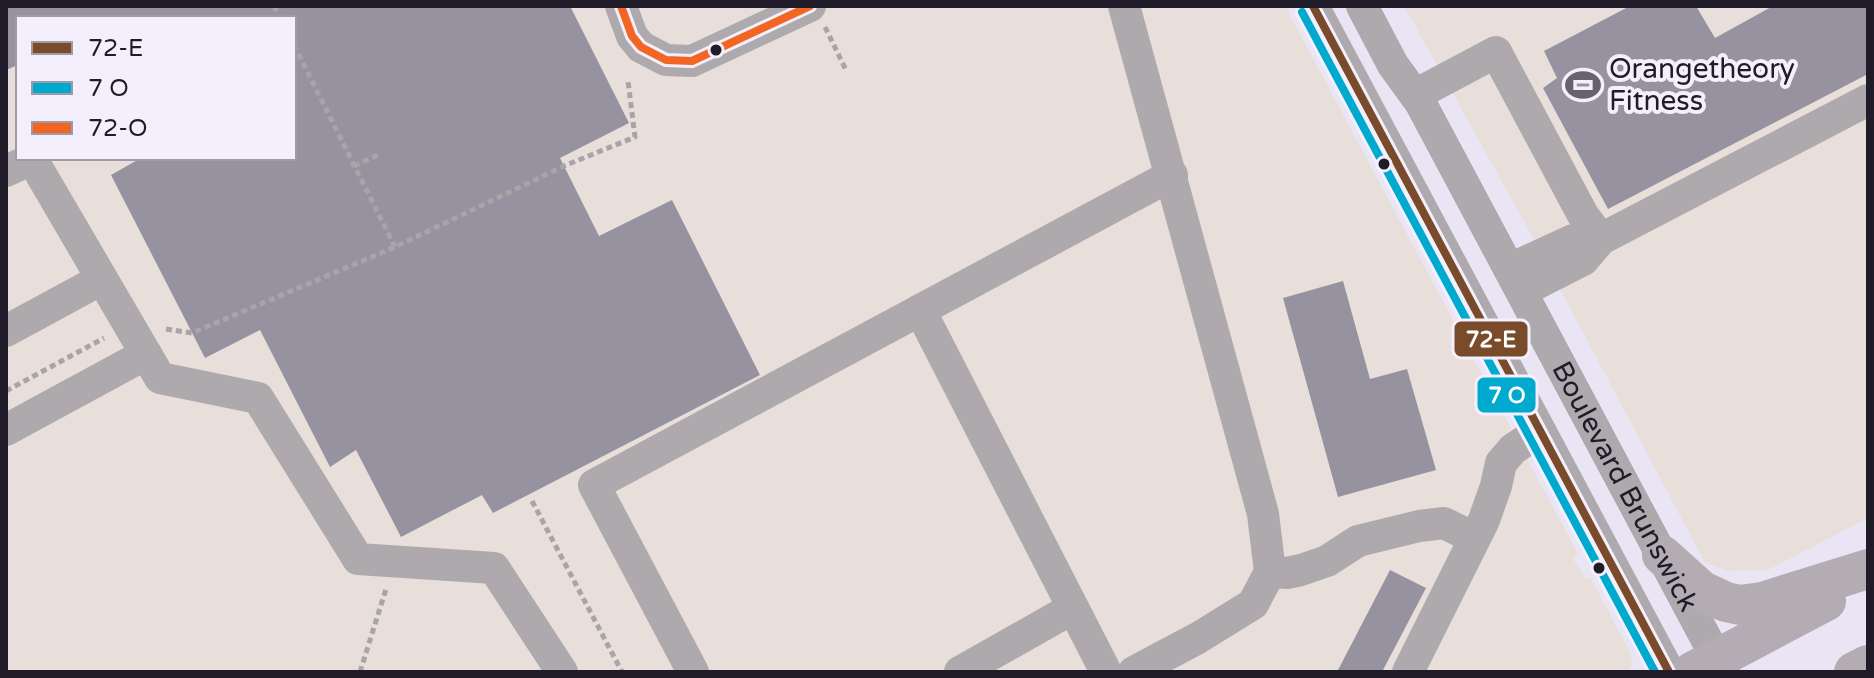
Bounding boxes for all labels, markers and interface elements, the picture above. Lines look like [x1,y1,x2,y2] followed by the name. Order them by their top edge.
[16,16,296,160] legend
[88,34,143,63] text: 72-E
[708,42,724,58] unlabelled marker
[1609,52,1795,118] place label: Orangetheory Fitness
[1564,66,1602,104] sports icon: Orangetheory Fitness
[88,74,129,103] text: 7 O
[88,114,147,143] text: 72-O
[1376,156,1392,172] unlabelled marker
[1453,320,1529,358] line badge: 72-E
[1466,327,1516,353] text: 72-E
[1544,355,1706,617] street label: Boulevard Brunswick
[1476,376,1537,414] line badge: 7 O
[1488,383,1526,409] text: 7 O
[1591,560,1607,576] unlabelled marker

